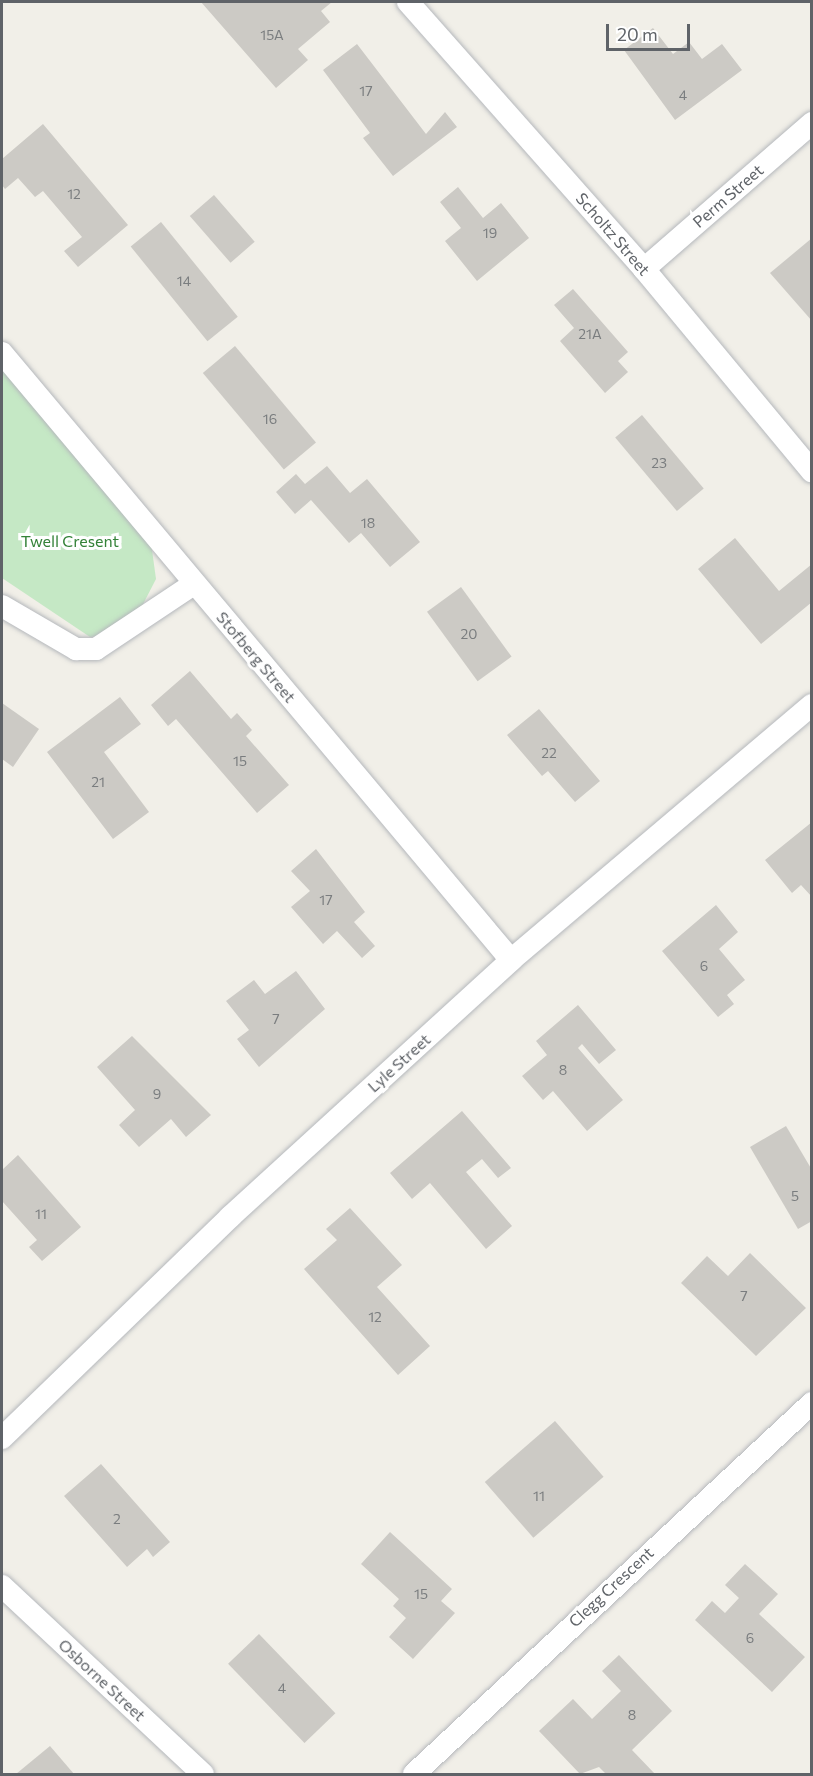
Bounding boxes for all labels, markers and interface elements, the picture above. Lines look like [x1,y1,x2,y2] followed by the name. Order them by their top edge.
[609,12,693,50] scale bar
[617,23,658,45] text: 20 m
[260,27,284,43] house number: 15A
[359,83,373,99] house number: 17
[679,87,687,103] house number: 4
[689,160,767,232] street label: Perm Street
[67,186,81,202] house number: 12
[572,189,654,279] street label: Scholtz Street
[483,225,497,241] house number: 19
[177,273,191,289] house number: 14
[578,326,602,342] house number: 21A
[263,411,277,427] house number: 16
[651,455,667,471] house number: 23
[361,515,375,531] house number: 18
[21,531,119,551] park label: Twell Cresent
[212,608,300,706] street label: Stofberg Street
[461,626,477,642] house number: 20
[541,745,557,761] house number: 22
[233,753,247,769] house number: 15
[91,774,105,790] house number: 21
[319,892,333,908] house number: 17
[700,958,708,974] house number: 6
[272,1011,280,1027] house number: 7
[364,1030,434,1096] street label: Lyle Street
[559,1062,567,1078] house number: 8
[153,1086,161,1102] house number: 9
[791,1188,799,1204] house number: 5
[35,1206,47,1222] house number: 11
[740,1288,748,1304] house number: 7
[368,1309,382,1325] house number: 12
[533,1488,545,1504] house number: 11
[113,1511,121,1527] house number: 2
[565,1543,657,1631] street label: Clegg Crescent
[414,1586,428,1602] house number: 15
[746,1630,754,1646] house number: 6
[55,1635,149,1725] street label: Osborne Street
[278,1680,286,1696] house number: 4
[628,1707,636,1723] house number: 8

